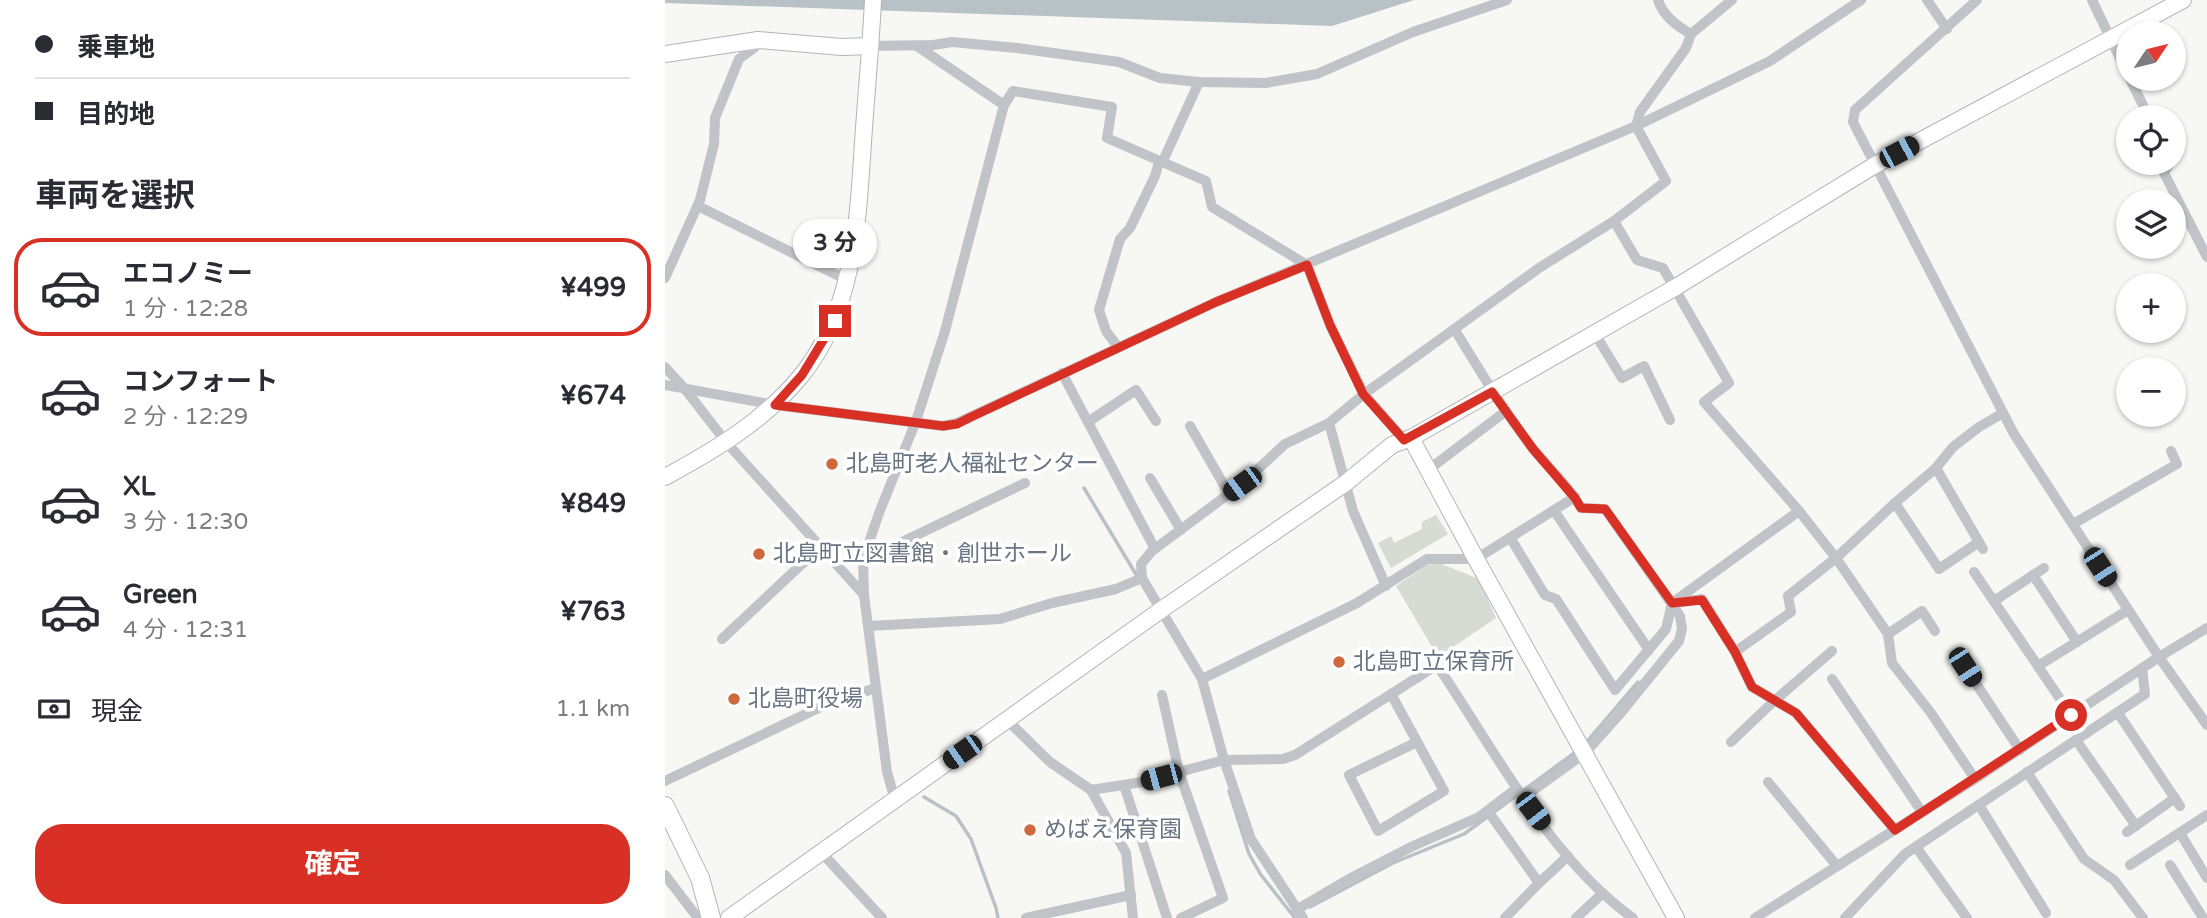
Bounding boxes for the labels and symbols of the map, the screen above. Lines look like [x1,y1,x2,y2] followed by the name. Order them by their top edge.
[2116,21,2186,91] north arrow
[1876,133,1923,171] car
[793,219,877,268] callout: 3 分
[819,305,851,337] route end
[846,450,1099,478] place label: 北島町老人福祉センター
[824,456,840,472] marker: 北島町老人福祉センター
[1219,463,1266,505] car
[773,540,1072,568] place label: 北島町立図書館・創世ホール
[2080,544,2121,590] car
[751,546,767,562] marker: 北島町立図書館・創世ホール
[1945,644,1986,690] car
[1353,648,1514,676] place label: 北島町立保育所
[1331,654,1347,670] marker: 北島町立保育所
[748,685,863,713] place label: 北島町役場
[726,691,742,707] marker: 北島町役場
[2055,699,2087,731] route start
[939,731,986,773] car
[1138,761,1185,793] car
[1512,788,1555,834] car
[1044,816,1182,844] place label: めばえ保育園
[1022,822,1038,838] marker: めばえ保育園

